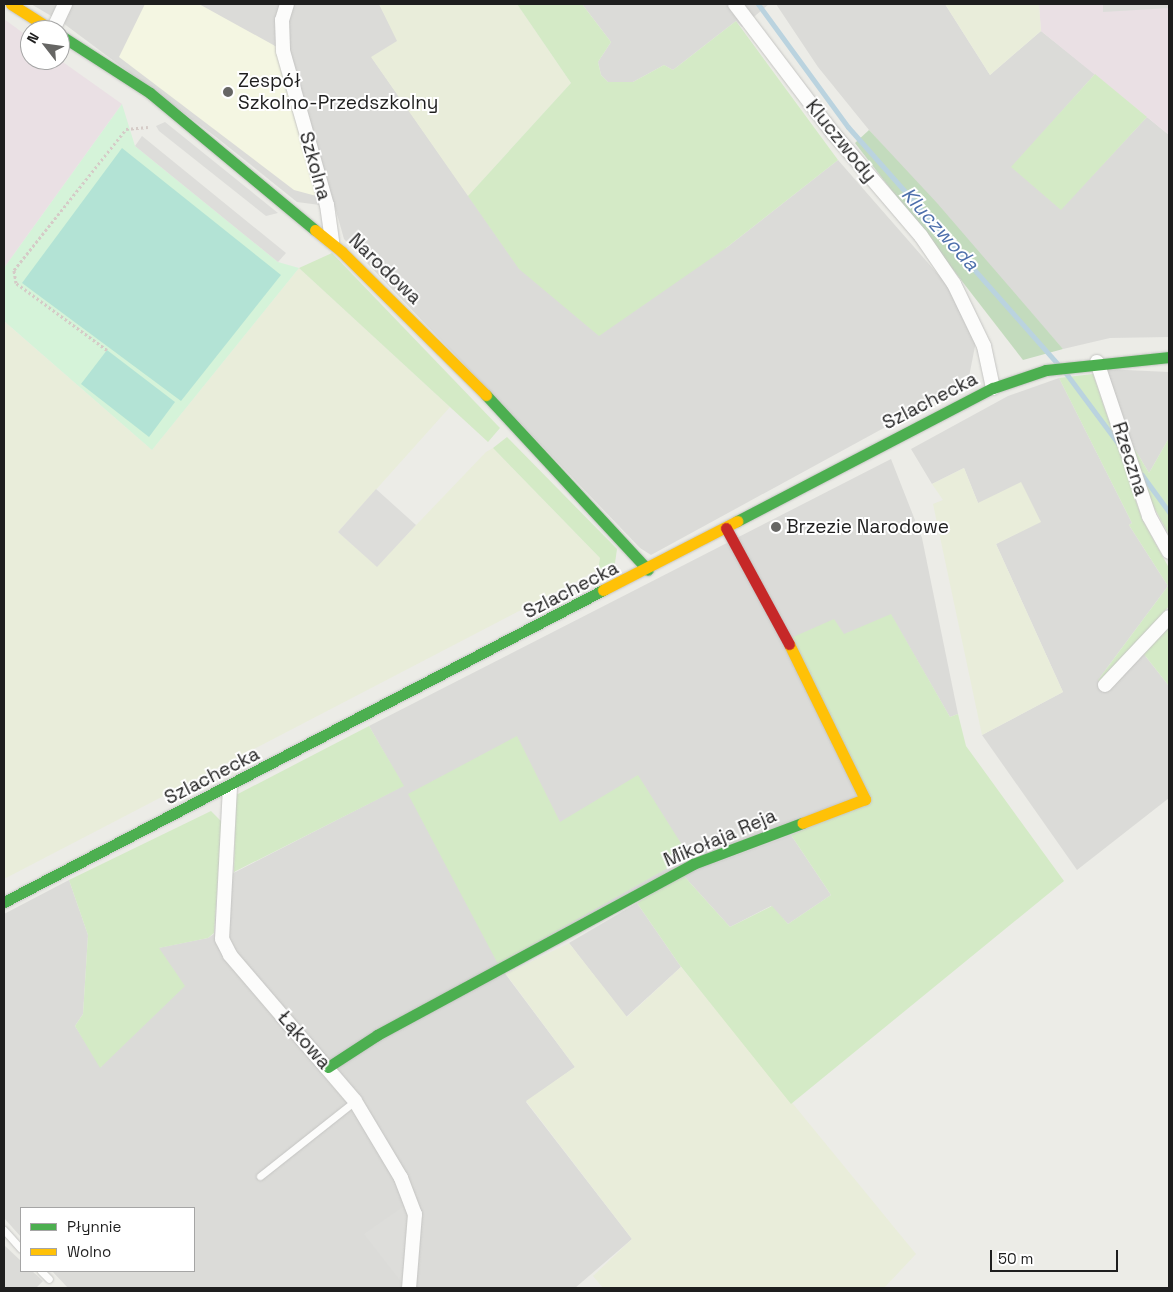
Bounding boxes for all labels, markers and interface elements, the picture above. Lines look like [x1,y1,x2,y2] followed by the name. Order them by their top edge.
[20,20,70,70] north arrow
[23,29,43,47] text: N
[238,70,438,114] place label: Zespół Szkolno-Przedszkolny
[222,86,234,98] marker: Zespół Szkolno-Przedszkolny
[801,95,881,187] street label: Kluczwody
[294,129,336,203] street label: Szkolna
[896,182,984,276] water label: Kluczwoda
[344,229,426,309] street label: Narodowa
[879,367,981,435] street label: Szlachecka
[1107,419,1153,499] street label: Rzeczna
[786,516,949,538] place label: Brzezie Narodowe
[770,521,782,533] marker: Brzezie Narodowe
[520,556,622,624] street label: Szlachecka
[161,742,263,810] street label: Szlachecka
[660,804,780,872] street label: Mikołaja Reja
[273,1006,335,1074] street label: Łąkowa
[20,1207,195,1272] legend
[67,1217,121,1236] text: Płynnie
[993,1240,1120,1272] scale bar
[67,1242,111,1261] text: Wolno
[998,1249,1033,1268] text: 50 m

